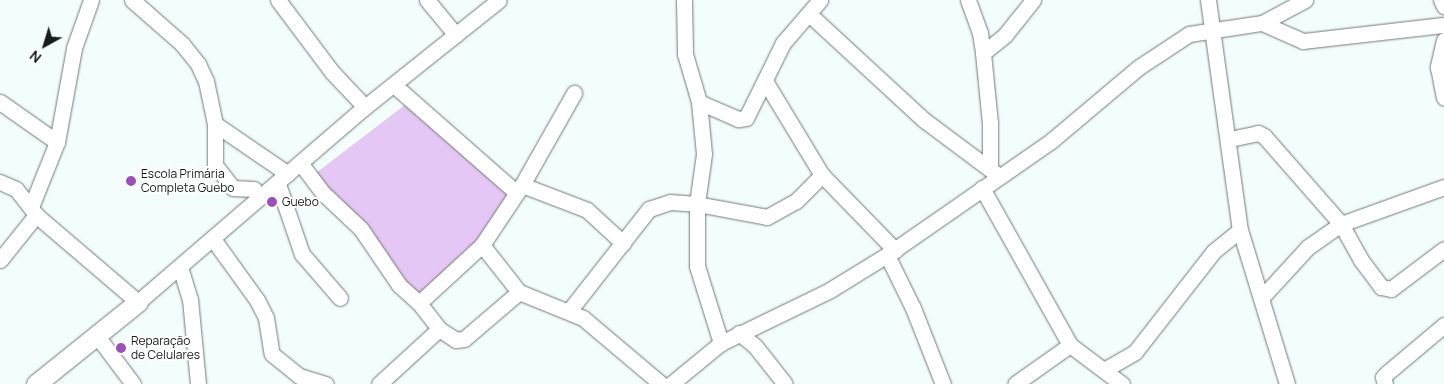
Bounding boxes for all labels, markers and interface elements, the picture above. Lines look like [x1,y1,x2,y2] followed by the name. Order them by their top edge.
[20,20,70,70] north arrow
[25,46,45,68] text: N
[141,167,234,195] place label: Escola Primária Completa Guebo
[125,175,137,187] marker: Escola Primária Completa Guebo
[282,195,319,209] place label: Guebo
[266,196,278,208] marker: Guebo
[131,334,200,362] place label: Reparação de Celulares
[115,342,127,354] marker: Reparação de Celulares

